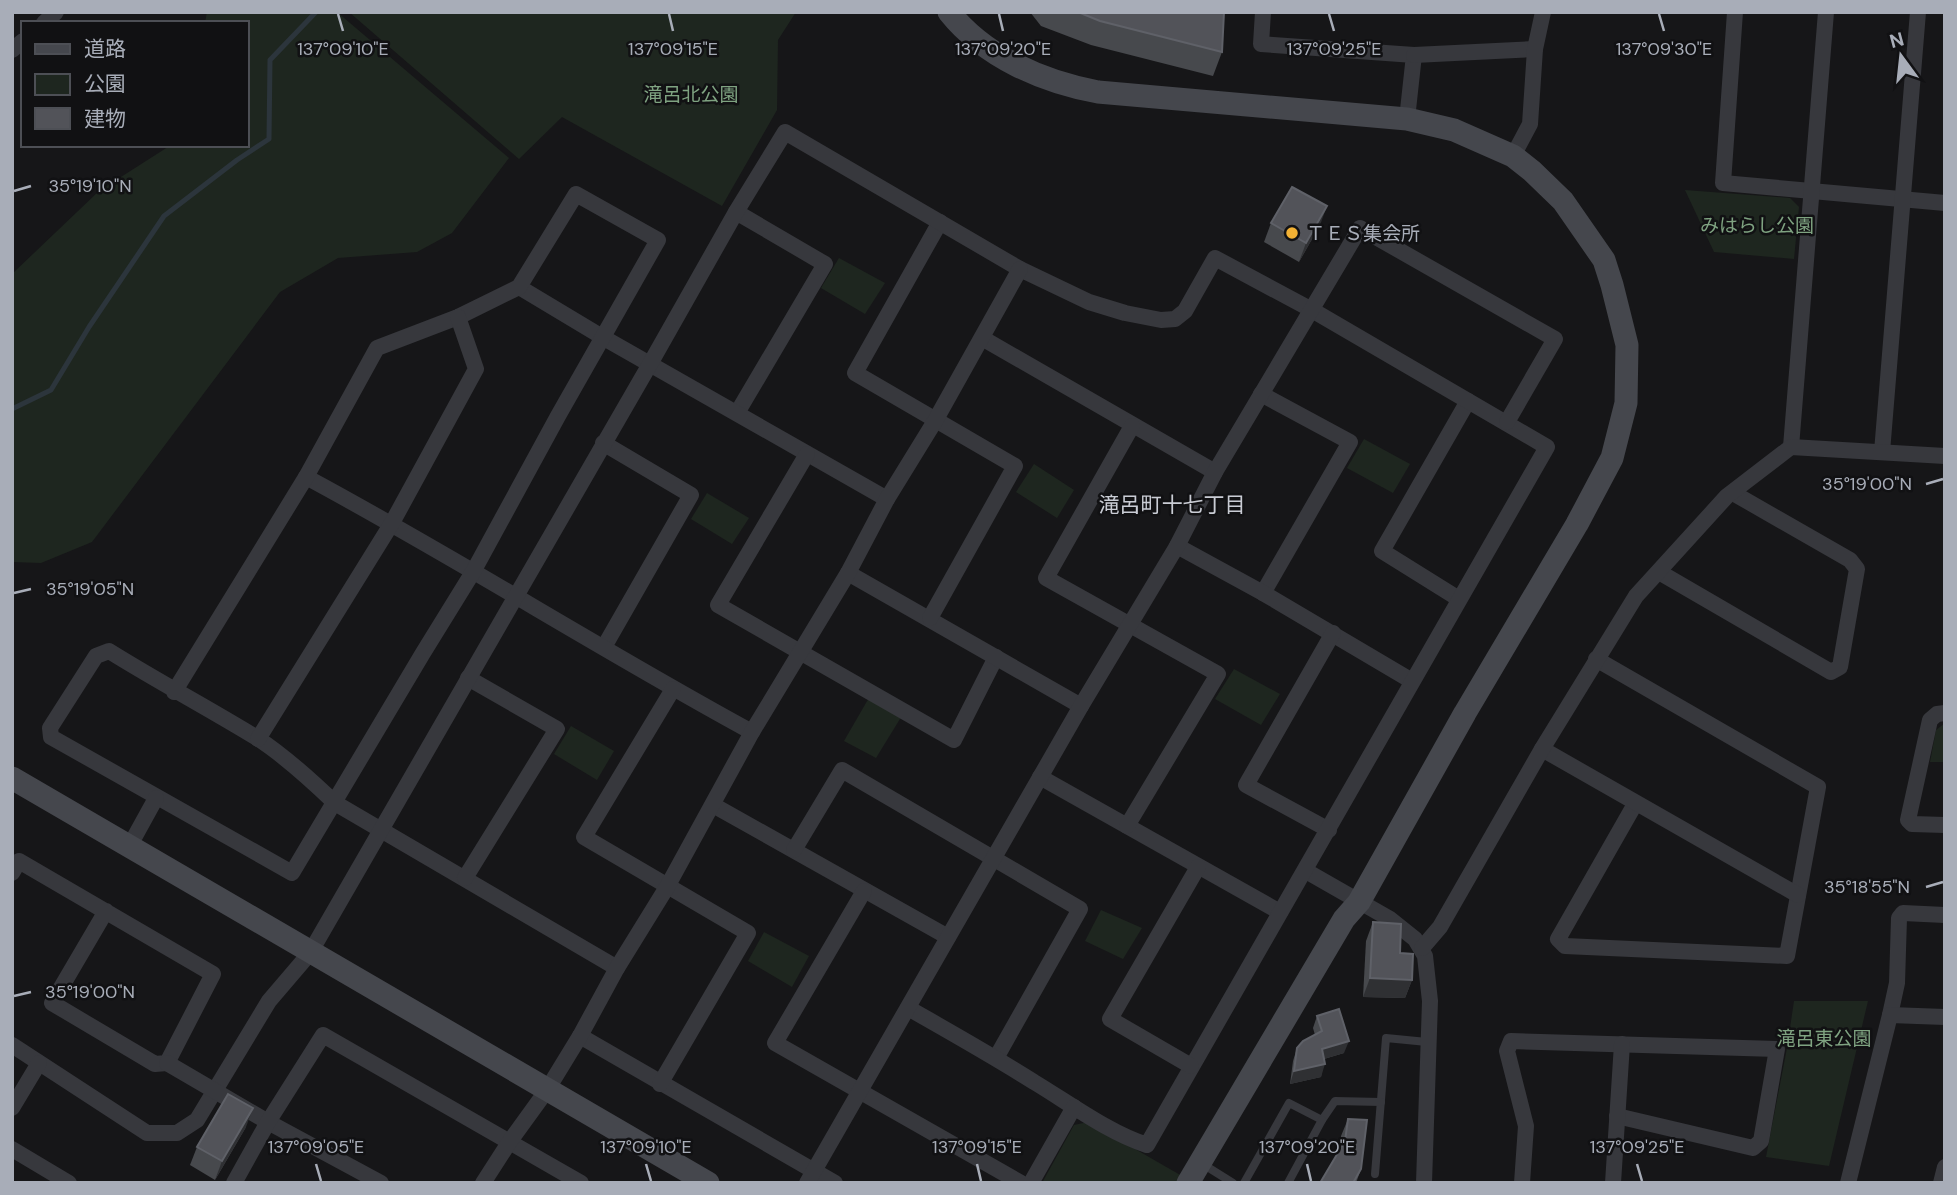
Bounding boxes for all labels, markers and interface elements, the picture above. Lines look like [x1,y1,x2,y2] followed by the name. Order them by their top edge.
[21,21,248,147] legend
[1866,21,1936,91] north arrow
[1887,26,1907,54] text: N
[84,35,126,63] text: 道路
[297,37,389,61] text: 137°09'10"E
[628,37,718,61] text: 137°09'15"E
[955,37,1051,61] text: 137°09'20"E
[1287,37,1381,61] text: 137°09'25"E
[1616,37,1712,61] text: 137°09'30"E
[84,70,126,98] text: 公園
[643,82,739,107] park label: 滝呂北公園
[84,105,126,133] text: 建物
[48,174,132,198] text: 35°19'10"N
[1700,213,1814,238] park label: みはらし公園
[1306,221,1420,246] place label: ＴＥＳ集会所
[1284,225,1300,241] marker: ＴＥＳ集会所
[1822,472,1912,496] text: 35°19'00"N
[1099,491,1246,519] district label: 滝呂町十七丁目
[46,577,134,601] text: 35°19'05"N
[1824,875,1910,899] text: 35°18'55"N
[45,980,135,1004] text: 35°19'00"N
[1776,1026,1872,1051] park label: 滝呂東公園
[268,1135,364,1159] text: 137°09'05"E
[600,1135,692,1159] text: 137°09'10"E
[932,1135,1022,1159] text: 137°09'15"E
[1259,1135,1355,1159] text: 137°09'20"E
[1590,1135,1684,1159] text: 137°09'25"E

